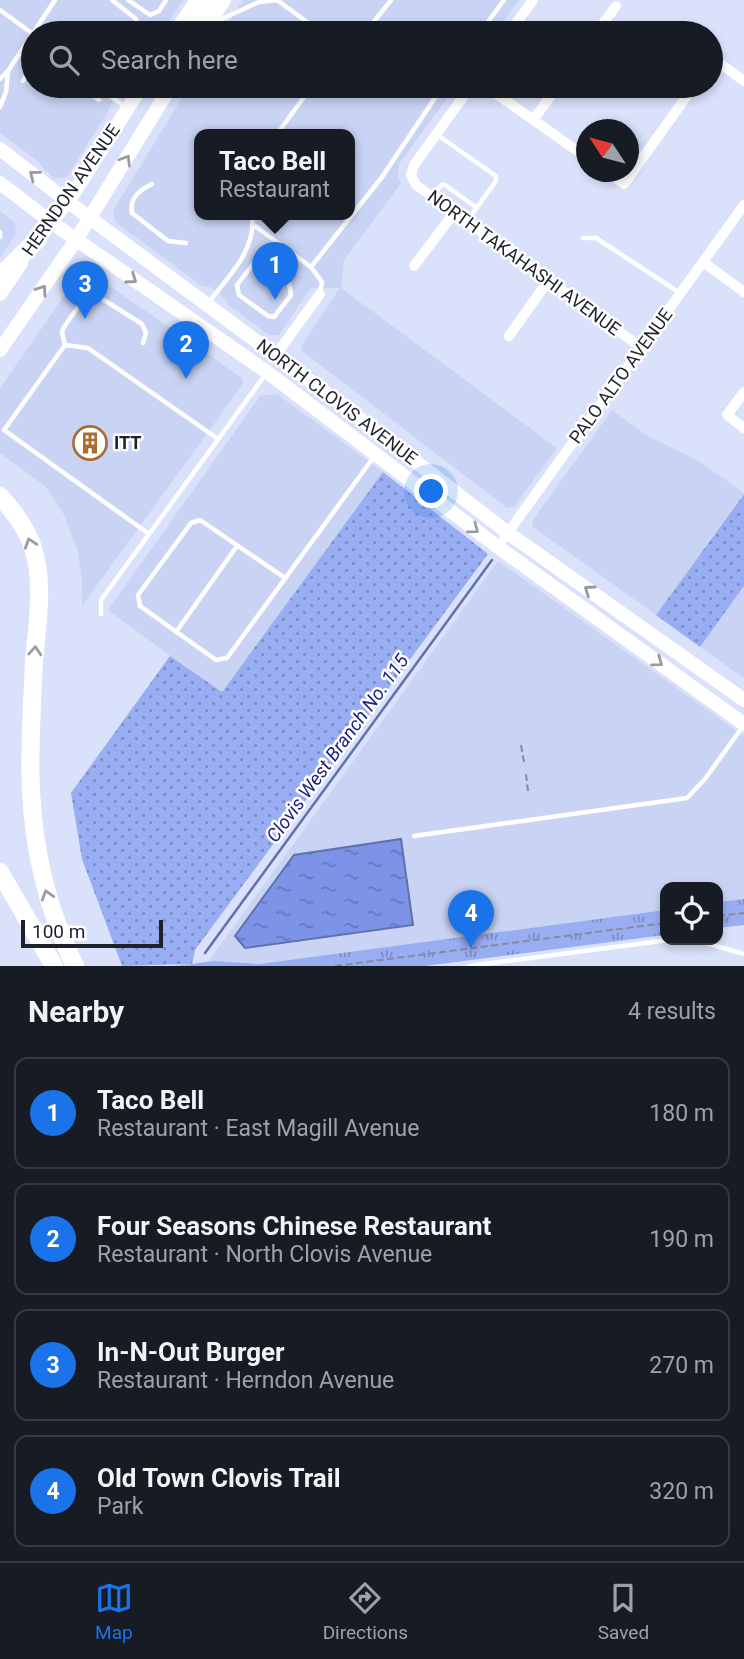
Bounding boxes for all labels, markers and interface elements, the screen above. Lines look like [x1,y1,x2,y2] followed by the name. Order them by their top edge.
[21,21,723,98] search box
[45,41,83,79] icon: search
[101,45,238,75] text: Search here
[576,119,639,182] north arrow
[17,120,124,260] street label: HERNDON AVENUE
[194,129,355,220] popup
[219,146,326,176] text: Taco Bell
[117,155,130,168] one-way arrow
[29,171,41,184] one-way arrow
[219,176,330,203] text: Restaurant
[424,186,625,340] street label: NORTH TAKAHASHI AVENUE
[252,242,298,300] pin: 1
[62,261,108,319] pin: 3
[124,271,137,283] one-way arrow
[34,285,46,298] one-way arrow
[565,304,677,447] street label: PALO ALTO AVENUE
[163,321,209,379] pin: 2
[253,334,422,469] street label: NORTH CLOVIS AVENUE
[71,424,109,462] building icon: ITT
[114,432,141,453] place label: ITT
[414,474,448,508] your location
[466,520,479,533] one-way arrow
[24,538,38,550] one-way arrow
[584,586,597,598] one-way arrow
[27,645,42,656] one-way arrow
[261,649,414,847] water label: Clovis West Branch No. 115
[650,654,663,667] one-way arrow
[660,882,723,945] map controls
[660,882,723,945] button: locate
[41,889,56,901] one-way arrow
[448,890,494,948] pin: 4
[21,917,163,949] scale bar
[32,920,85,943] text: 100 m
[28,994,124,1029] text: Nearby
[628,998,716,1025] text: 4 results
[97,1085,204,1115] text: Taco Bell
[46,1100,60,1127] text: 1
[649,1100,714,1127] text: 180 m
[97,1115,419,1142] text: Restaurant · East Magill Avenue
[97,1211,491,1241] text: Four Seasons Chinese Restaurant
[46,1226,60,1253] text: 2
[649,1226,714,1253] text: 190 m
[97,1241,432,1268] text: Restaurant · North Clovis Avenue
[97,1337,285,1367] text: In-N-Out Burger
[46,1352,60,1379] text: 3
[649,1352,714,1379] text: 270 m
[97,1367,394,1394] text: Restaurant · Herndon Avenue
[97,1463,341,1493] text: Old Town Clovis Trail
[46,1478,60,1505] text: 4
[649,1478,714,1505] text: 320 m
[97,1493,143,1520] text: Park
[95,1579,133,1644] tab: Map
[323,1579,408,1644] tab: Directions
[598,1579,649,1644] tab: Saved

